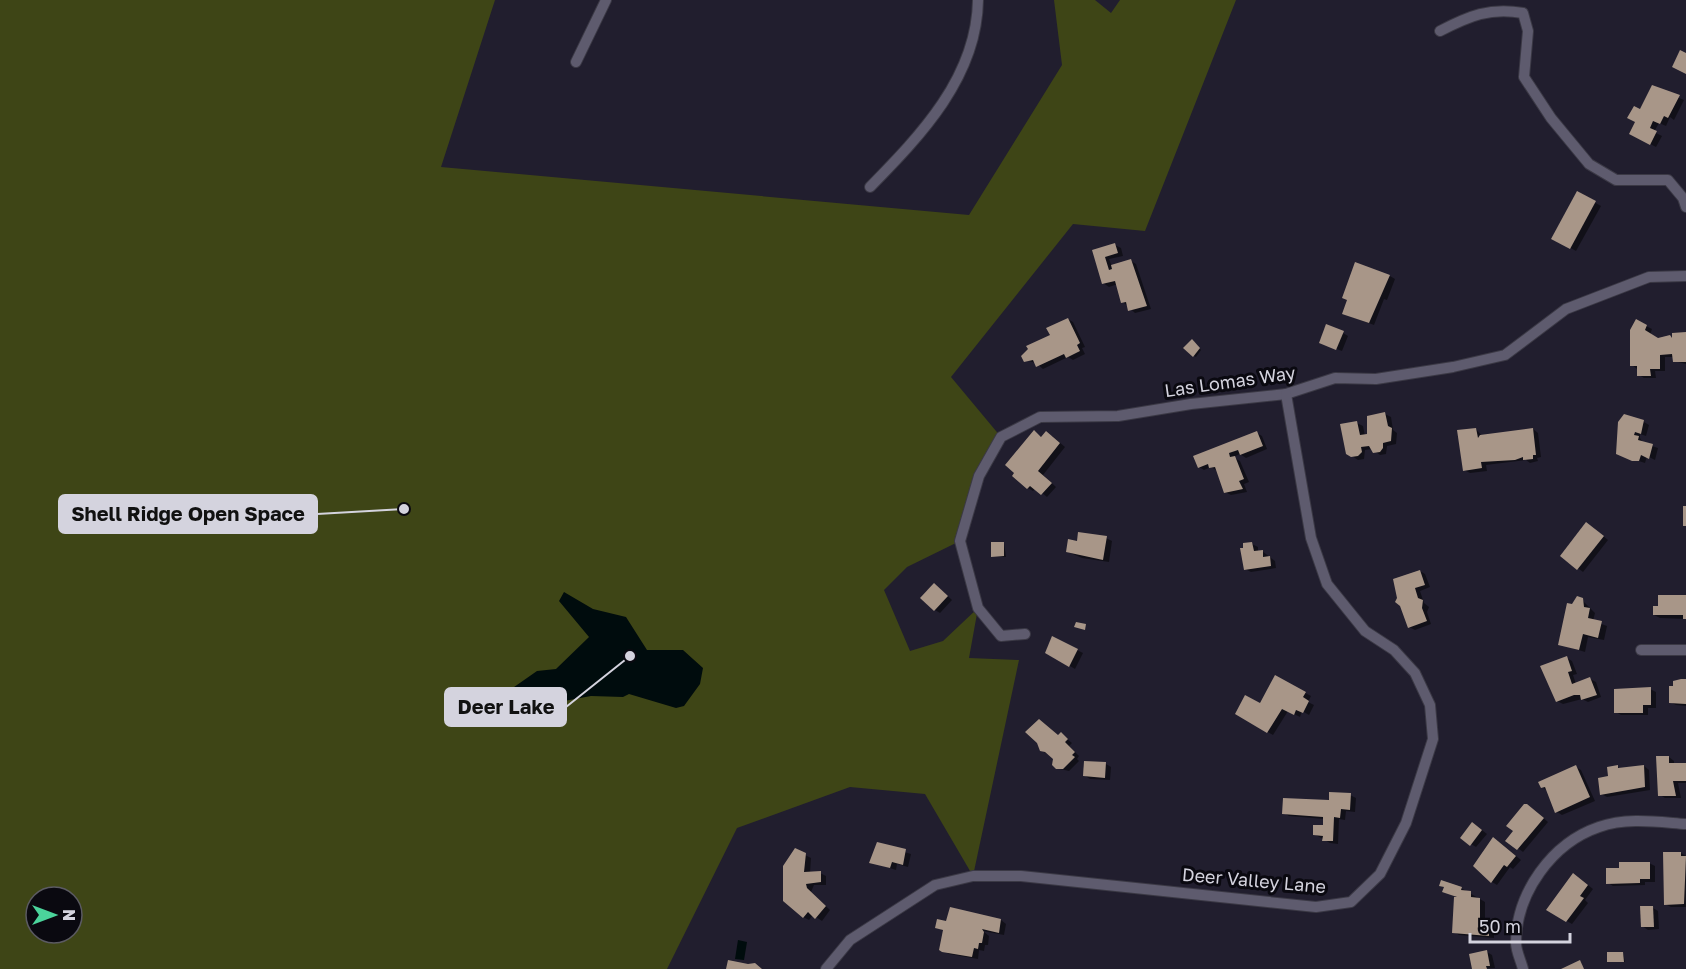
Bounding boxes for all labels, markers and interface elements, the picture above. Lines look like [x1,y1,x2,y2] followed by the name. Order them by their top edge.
[1163,361,1297,401] street label: Las Lomas Way
[59,495,317,533] callout: Shell Ridge Open Space
[71,501,305,525] text: Shell Ridge Open Space
[445,688,566,726] callout: Deer Lake
[458,694,555,718] text: Deer Lake
[1181,863,1327,897] street label: Deer Valley Lane
[24,885,84,945] north arrow
[1470,906,1570,944] scale bar
[59,909,79,921] text: N
[1479,915,1521,937] text: 50 m

